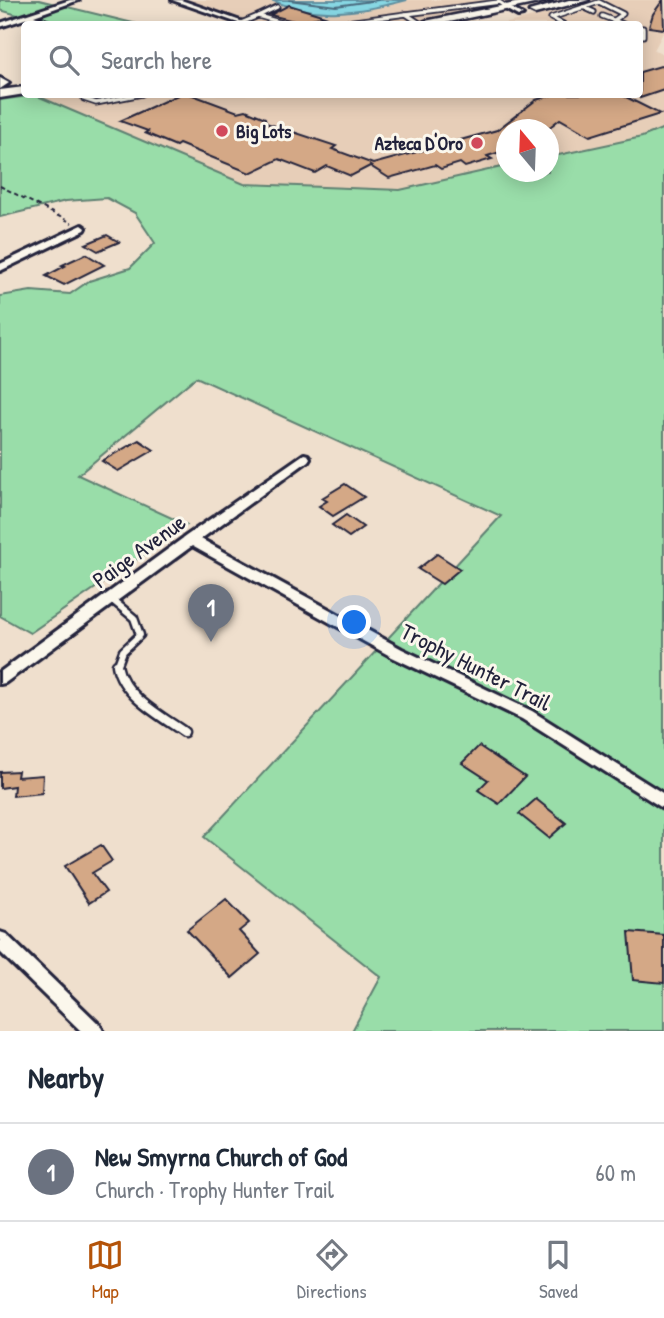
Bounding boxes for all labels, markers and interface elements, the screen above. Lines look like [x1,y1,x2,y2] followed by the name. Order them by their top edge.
[21,21,643,98] search box
[45,41,83,79] icon: search
[101,42,212,77] text: Search here
[236,118,292,145] place label: Big Lots
[496,119,559,182] north arrow
[214,123,230,139] marker: Big Lots
[375,130,463,156] place label: Azteca D'Oro
[469,135,485,151] marker: Azteca D'Oro
[86,506,192,595] street label: Paige Avenue
[188,584,234,642] pin: 1
[337,605,371,639] your location
[396,615,558,718] street label: Trophy Hunter Trail
[28,1057,104,1097] text: Nearby
[95,1139,347,1174] text: New Smyrna Church of God
[47,1157,55,1188] text: 1
[596,1157,636,1188] text: 60 m
[95,1174,334,1205] text: Church · Trophy Hunter Trail
[86,1236,124,1304] tab: Map
[297,1236,367,1304] tab: Directions
[539,1236,578,1304] tab: Saved

